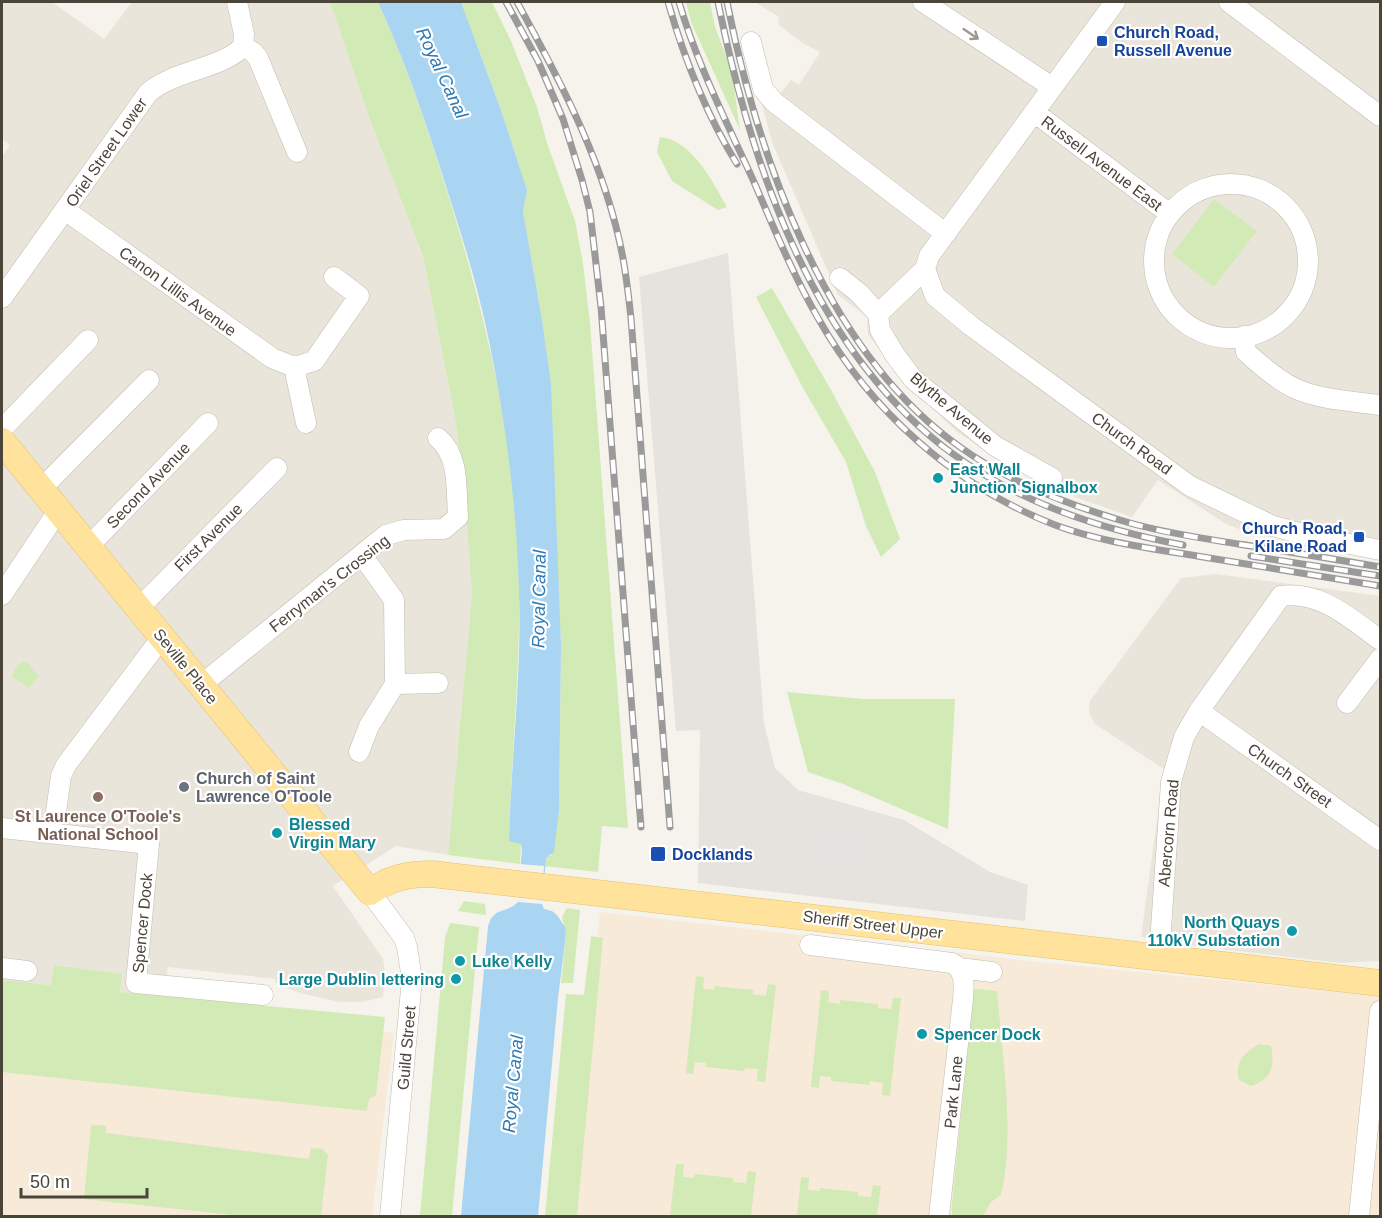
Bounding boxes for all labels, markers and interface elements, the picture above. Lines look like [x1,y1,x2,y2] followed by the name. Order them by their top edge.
[412,24,472,123] water label: Royal Canal
[1114,24,1232,59] place label: Church Road, Russell Avenue
[963,28,979,40] one-way arrow
[1095,34,1109,48] marker: Church Road, Russell Avenue
[62,94,151,210] street label: Oriel Street Lower
[1038,113,1166,215] street label: Russell Avenue East
[116,243,240,340] street label: Canon Lillis Avenue
[907,369,996,448] street label: Blythe Avenue
[1089,409,1175,478] street label: Church Road
[103,439,193,531] street label: Second Avenue
[950,461,1098,496] place label: East Wall Junction Signalbox
[931,471,945,485] marker: East Wall Junction Signalbox
[171,500,246,575] street label: First Avenue
[1242,520,1347,555] place label: Church Road, Kilane Road
[1352,530,1366,544] marker: Church Road, Kilane Road
[266,531,392,635] street label: Ferryman's Crossing
[528,549,550,648] water label: Royal Canal
[150,625,221,707] street label: Seville Place
[1244,740,1335,811] street label: Church Street
[196,770,332,805] place label: Church of Saint Lawrence O'Toole
[1155,779,1182,887] street label: Abercorn Road
[177,780,191,794] marker: Church of Saint Lawrence O'Toole
[91,790,105,804] marker: St Laurence O'Toole's National School
[15,808,181,843] place label: St Laurence O'Toole's National School
[289,816,376,851] place label: Blessed Virgin Mary
[270,826,284,840] marker: Blessed Virgin Mary
[649,845,667,863] marker: Docklands
[672,846,753,863] place label: Docklands
[130,871,155,974] street label: Spencer Dock
[802,907,945,942] street label: Sheriff Street Upper
[1148,914,1280,949] place label: North Quays 110kV Substation
[1285,924,1299,938] marker: North Quays 110kV Substation
[472,953,552,970] place label: Luke Kelly
[453,954,467,968] marker: Luke Kelly
[279,971,444,988] place label: Large Dublin lettering
[449,972,463,986] marker: Large Dublin lettering
[394,1005,419,1091] street label: Guild Street
[934,1026,1041,1043] place label: Spencer Dock
[915,1027,929,1041] marker: Spencer Dock
[499,1033,527,1134] water label: Royal Canal
[941,1055,966,1129] street label: Park Lane
[21,1161,147,1199] scale bar
[30,1172,70,1192] text: 50 m

